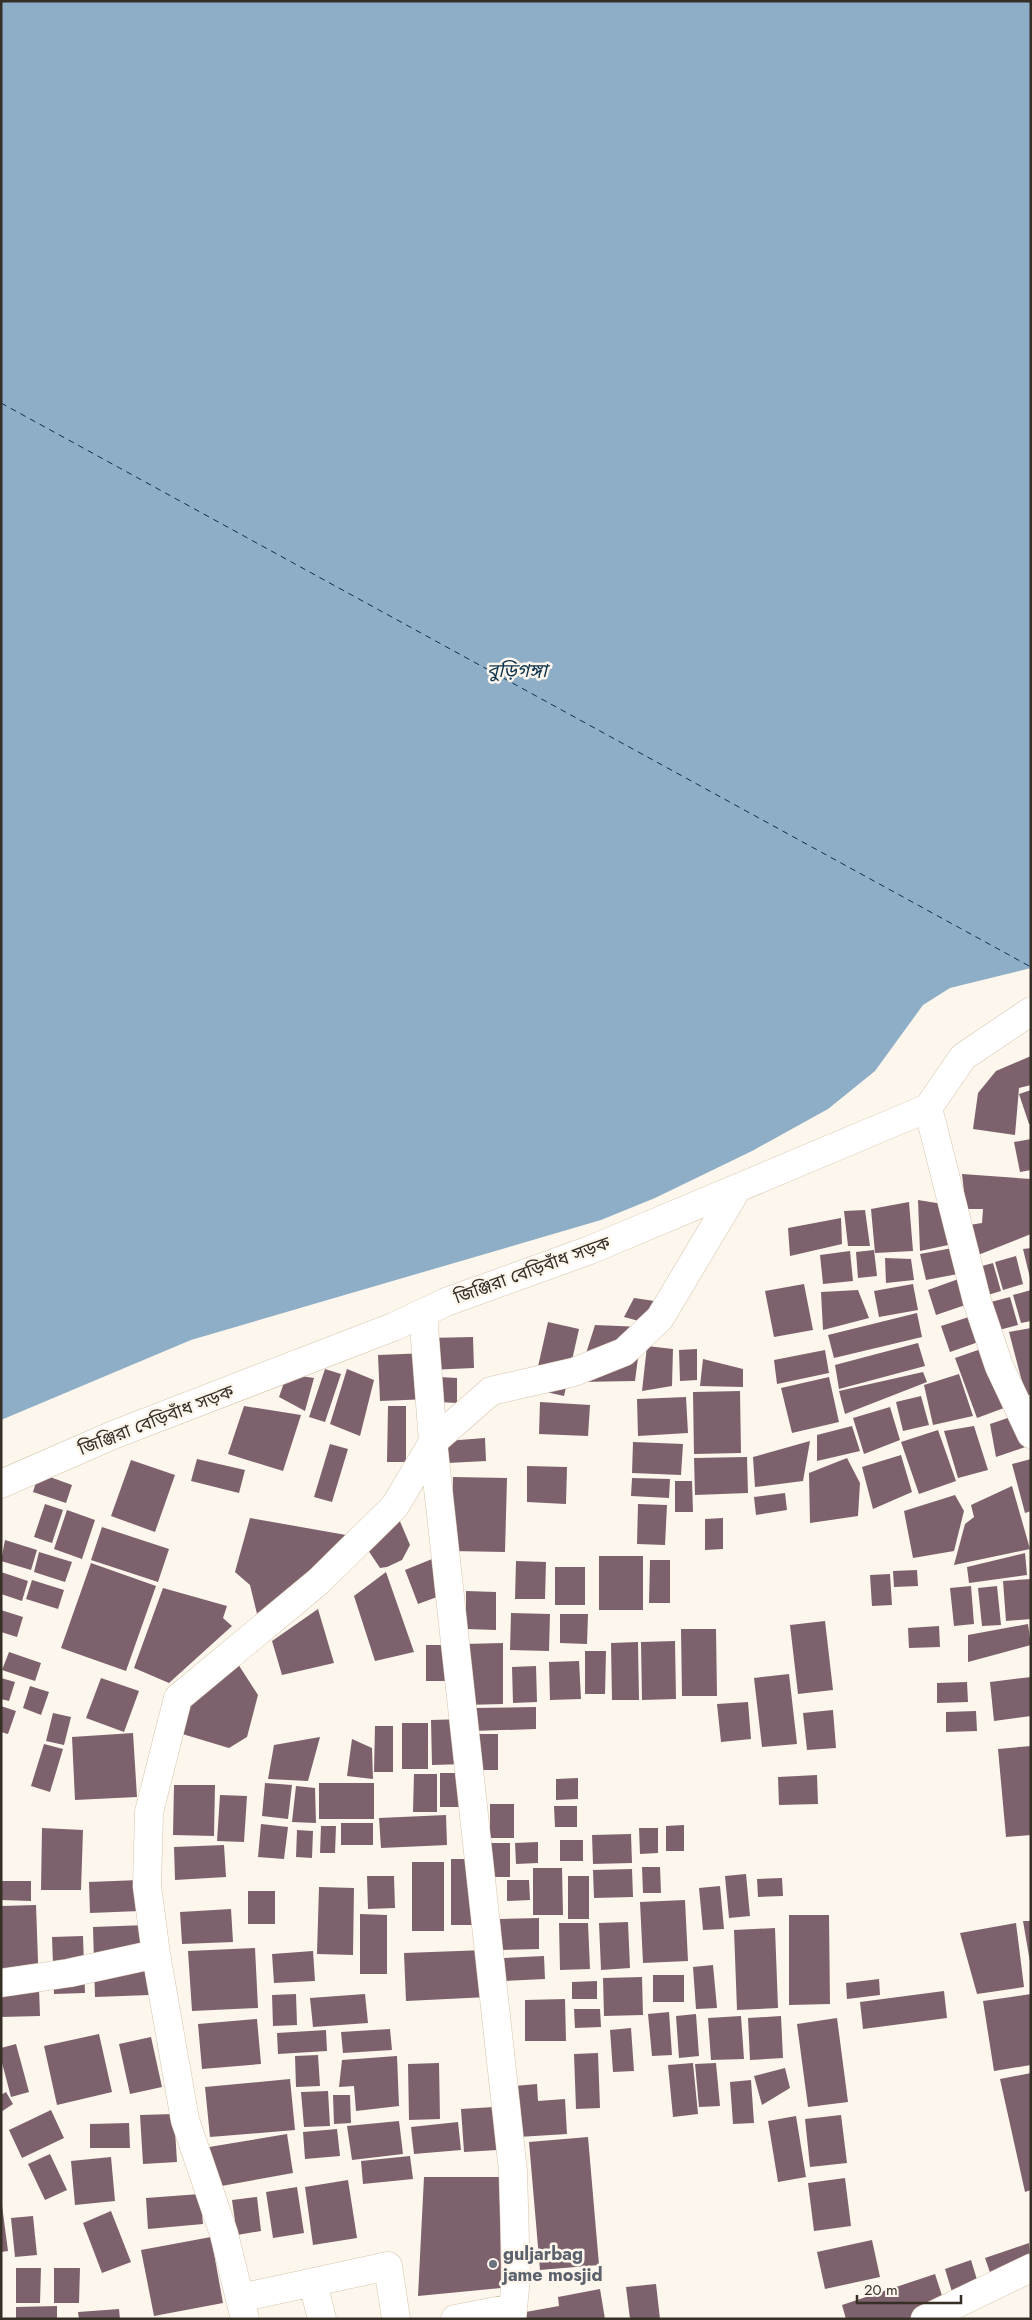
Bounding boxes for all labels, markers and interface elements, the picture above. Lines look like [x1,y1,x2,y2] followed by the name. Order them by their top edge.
[487,657,551,684] water label: বুড়িগঙ্গা
[449,1229,614,1311] street label: জিঞ্জিরা বেড়িবাঁধ সড়ক
[73,1378,238,1462] street label: জিঞ্জিরা বেড়িবাঁধ সড়ক
[501,2241,603,2288] place label: guljarbag jame mosjid
[487,2258,499,2270] marker: guljarbag jame mosjid
[857,2272,961,2304] scale bar
[864,2279,898,2301] text: 20 m

